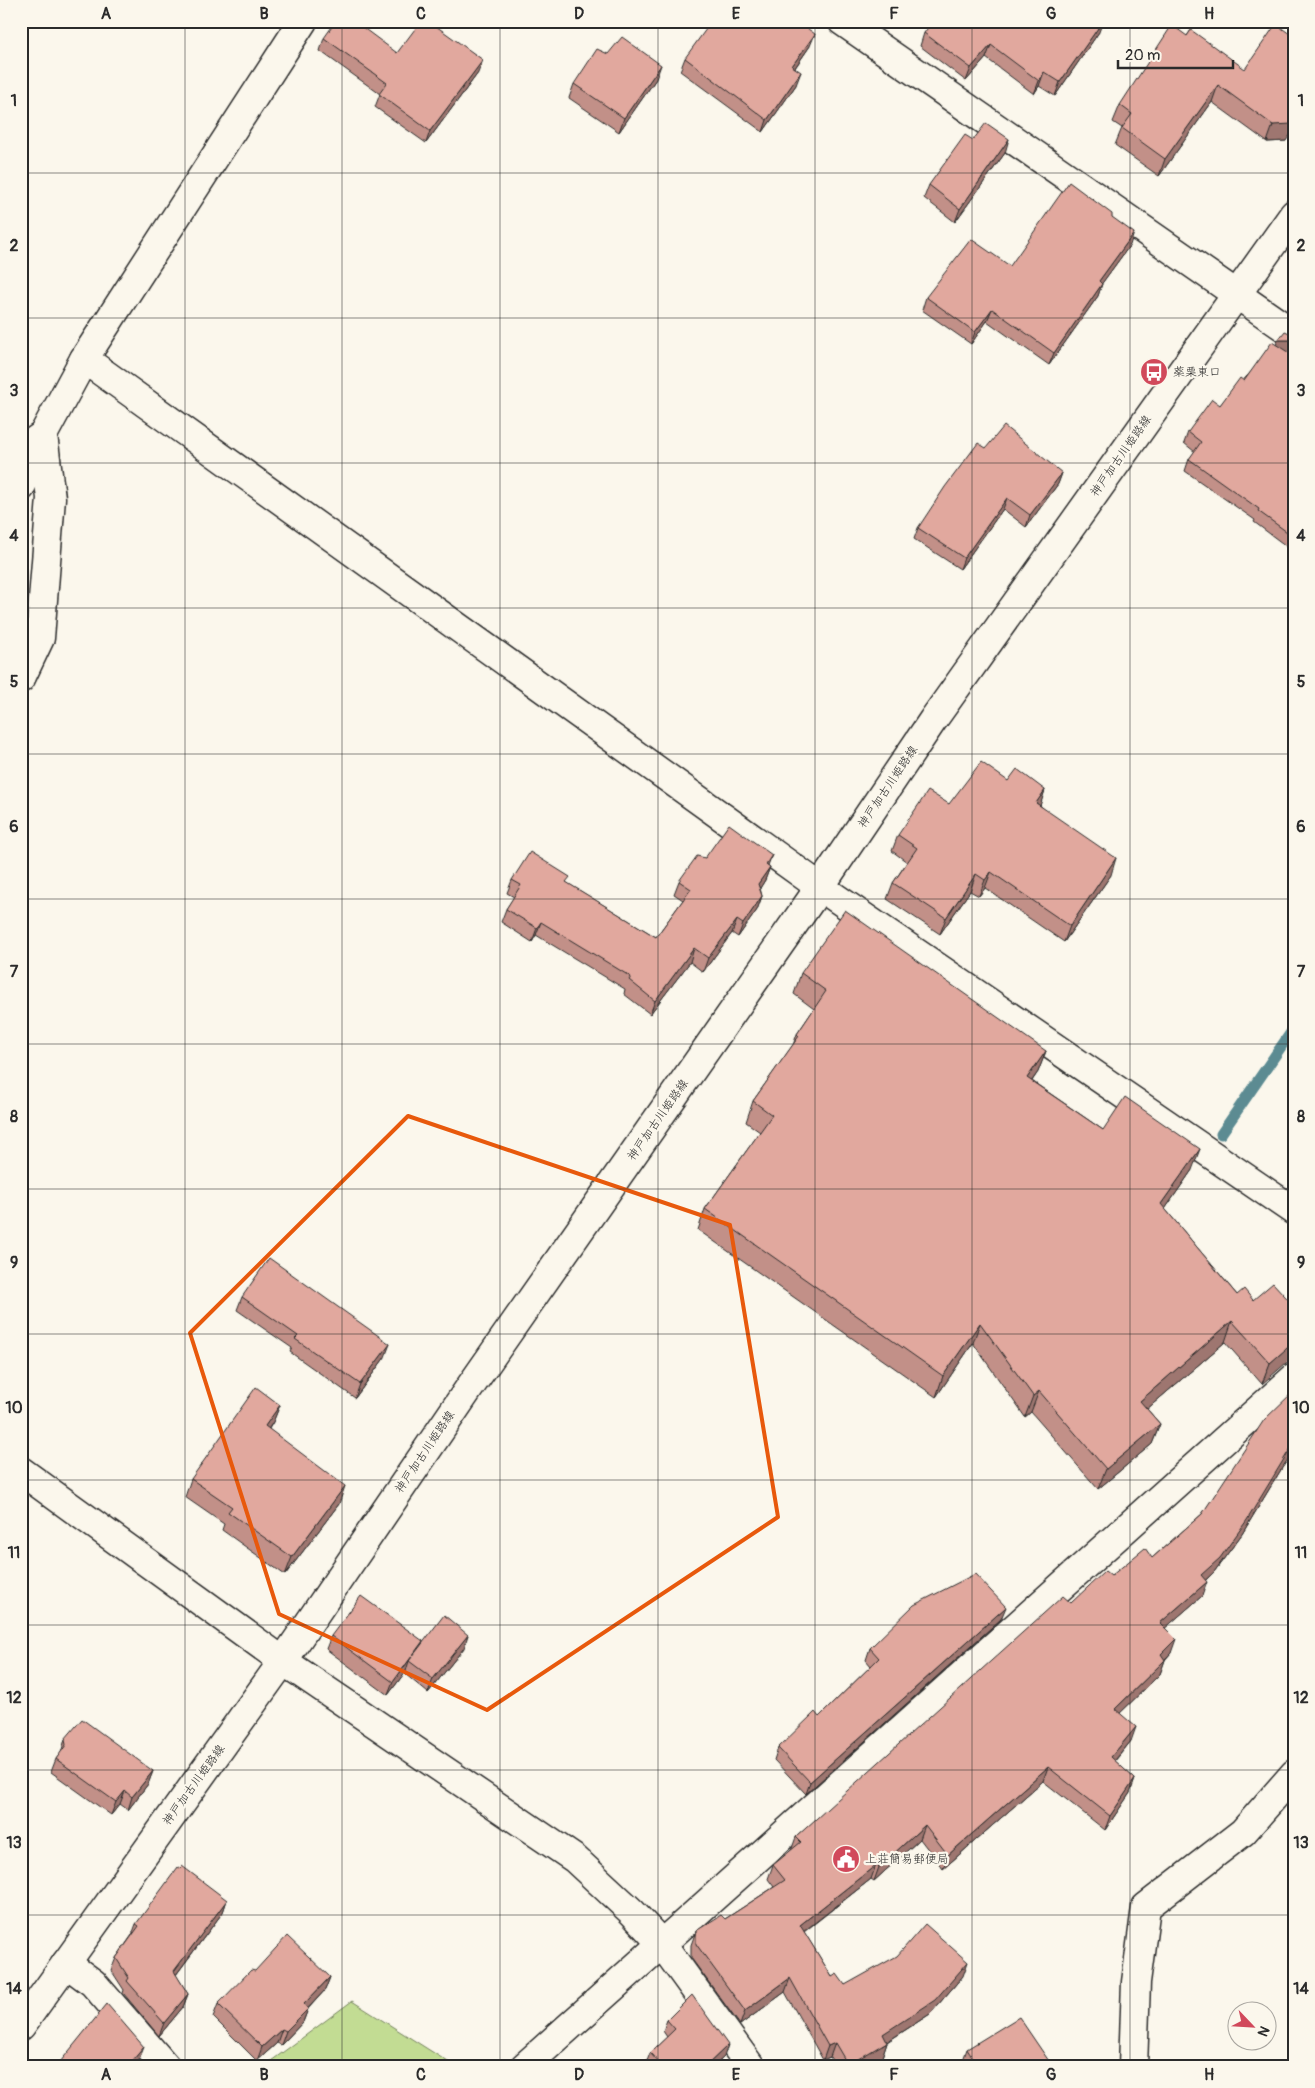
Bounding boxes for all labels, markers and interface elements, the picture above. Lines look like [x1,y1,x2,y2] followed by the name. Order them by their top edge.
[101,4,112,24] text: A
[259,4,269,24] text: B
[416,4,426,24] text: C
[574,4,584,24] text: D
[732,4,741,24] text: E
[889,4,899,24] text: F
[1046,4,1057,24] text: G
[1204,4,1214,24] text: H
[1118,38,1232,70] scale bar
[1125,46,1160,65] text: 20 m
[11,91,17,111] text: 1
[1298,91,1304,111] text: 1
[10,236,19,256] text: 2
[1297,236,1306,256] text: 2
[1139,357,1169,387] bus stop icon: 薬栗東口
[1173,365,1221,380] place label: 薬栗東口
[10,381,19,401] text: 3
[1297,381,1306,401] text: 3
[1087,412,1155,500] street label: 神戸加古川姫路線
[9,526,19,546] text: 4
[1296,526,1306,546] text: 4
[10,672,19,692] text: 5
[1297,672,1306,692] text: 5
[855,743,921,831] street label: 神戸加古川姫路線
[9,817,19,837] text: 6
[1296,817,1306,837] text: 6
[10,962,19,982] text: 7
[1297,962,1306,982] text: 7
[624,1076,692,1164] street label: 神戸加古川姫路線
[10,1107,18,1127] text: 8
[1297,1107,1305,1127] text: 8
[10,1253,18,1273] text: 9
[1297,1253,1305,1273] text: 9
[5,1398,23,1418] text: 10
[1292,1398,1310,1418] text: 10
[392,1408,458,1496] street label: 神戸加古川姫路線
[8,1543,20,1563] text: 11
[1295,1543,1307,1563] text: 11
[6,1688,22,1708] text: 12
[1293,1688,1309,1708] text: 12
[160,1742,228,1828] street label: 神戸加古川姫路線
[6,1833,22,1853] text: 13
[1293,1833,1309,1853] text: 13
[831,1844,861,1874] public building icon: 上荘簡易郵便局
[865,1852,949,1867] place label: 上荘簡易郵便局
[6,1979,22,1999] text: 14
[1293,1979,1309,1999] text: 14
[1228,2000,1278,2050] north arrow
[1254,2023,1273,2039] text: N
[101,2065,112,2085] text: A
[259,2065,269,2085] text: B
[416,2065,426,2085] text: C
[574,2065,584,2085] text: D
[732,2065,741,2085] text: E
[889,2065,899,2085] text: F
[1046,2065,1057,2085] text: G
[1204,2065,1214,2085] text: H

